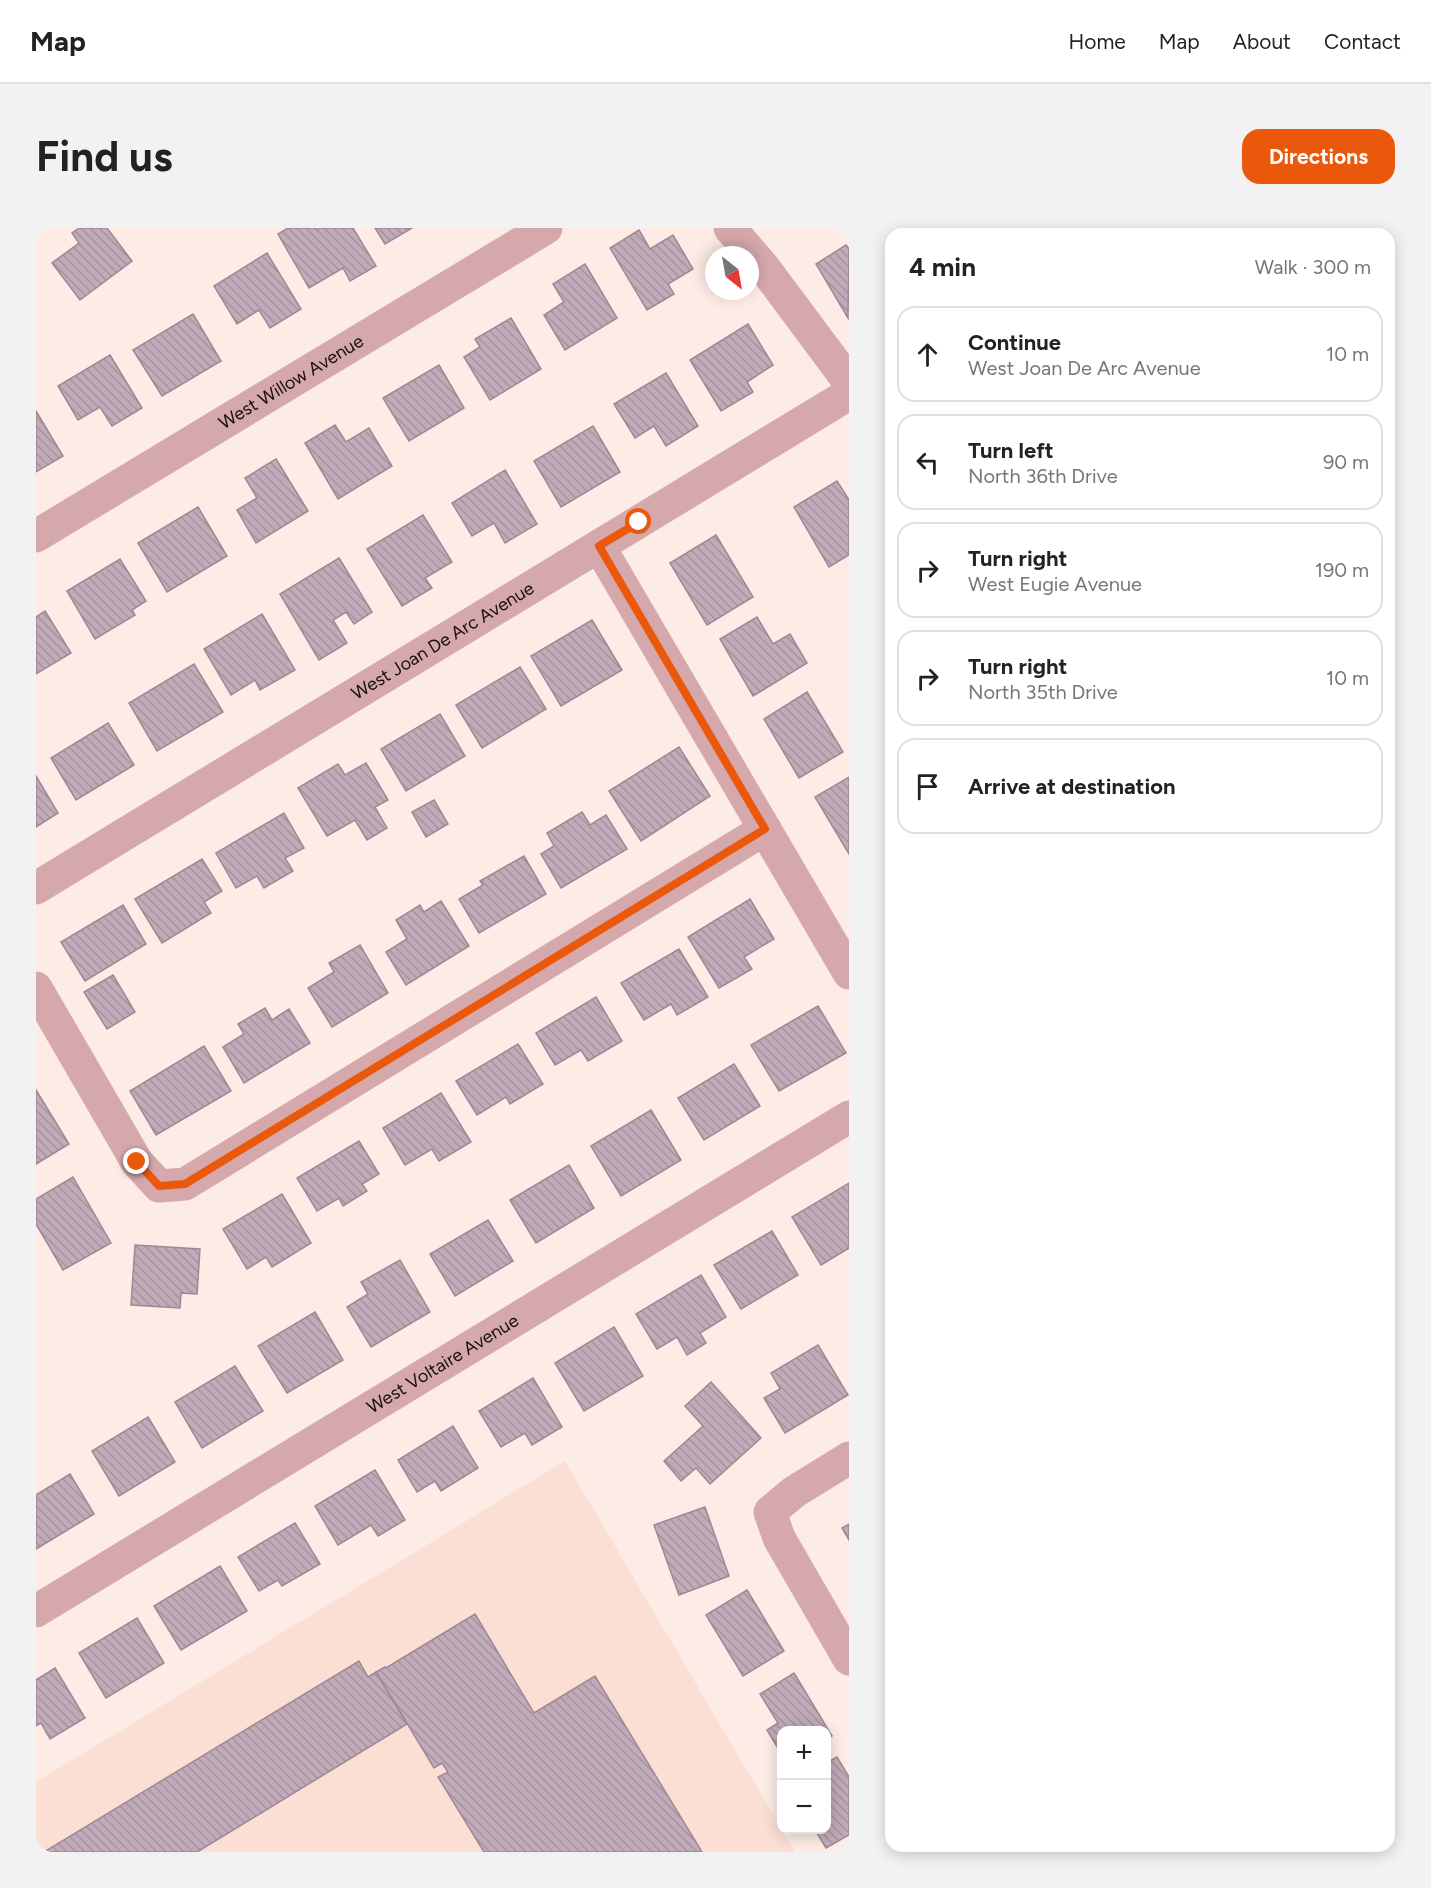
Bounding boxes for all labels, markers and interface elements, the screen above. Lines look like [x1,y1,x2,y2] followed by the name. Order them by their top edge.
[30,24,86,58] text: Map
[1069,29,1126,54] text: Home
[1159,29,1200,54] text: Map
[1233,29,1291,54] text: About
[1324,29,1401,54] text: Contact
[1242,129,1395,184] button: Directions
[36,131,173,182] text: Find us
[705,246,759,300] north arrow
[909,251,976,283] text: 4 min
[1255,255,1371,279] text: Walk · 300 m
[968,329,1061,356] text: Continue
[215,330,368,434] street label: West Willow Avenue
[911,338,944,371] icon: ahead
[1326,342,1369,366] text: 10 m
[968,356,1201,380] text: West Joan De Arc Avenue
[968,437,1054,464] text: Turn left
[911,446,944,479] icon: left
[1323,450,1369,474] text: 90 m
[968,464,1118,488] text: North 36th Drive
[625,508,651,534] route start
[968,545,1067,572] text: Turn right
[911,554,944,587] icon: right
[1315,558,1369,582] text: 190 m
[968,572,1142,596] text: West Eugie Avenue
[348,577,538,705] street label: West Joan De Arc Avenue
[968,653,1067,680] text: Turn right
[911,662,944,695] icon: right
[1326,666,1369,690] text: 10 m
[968,680,1118,704] text: North 35th Drive
[911,770,944,803] icon: arrive
[968,773,1176,800] text: Arrive at destination
[123,1148,149,1174] route end
[363,1309,523,1418] street label: West Voltaire Avenue
[777,1726,831,1834] map controls
[777,1726,831,1780] button: +
[777,1780,831,1834] button: −

